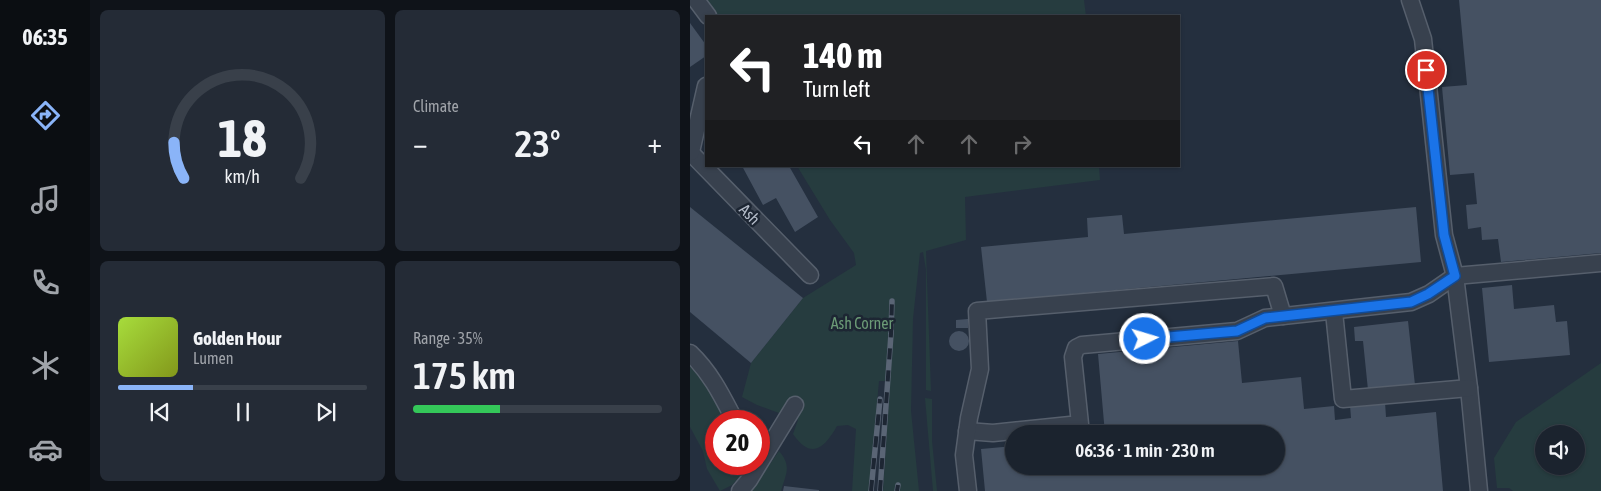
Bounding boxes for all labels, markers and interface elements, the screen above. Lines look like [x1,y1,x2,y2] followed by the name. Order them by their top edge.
[22,24,68,50] text: 06:35
[720,35,785,100] icon: left
[803,35,882,75] text: 140 m
[1405,49,1447,91] pin
[1412,56,1440,84] icon: arrive
[803,76,870,102] text: Turn left
[413,97,459,115] text: Climate
[28,98,63,133] icon: directions
[218,108,267,168] text: 18
[514,122,561,165] text: 23°
[413,127,428,159] text: −
[647,127,662,159] text: +
[849,130,877,158] icon: left
[902,130,930,158] icon: ahead
[955,130,983,158] icon: ahead
[1008,130,1036,158] icon: right
[225,166,260,187] text: km/h
[28,182,63,217] icon: music
[736,200,764,228] street label: Ash
[28,265,63,300] icon: phone
[1118,312,1170,364] position arrow
[831,314,894,332] park label: Ash Corner
[193,327,281,349] text: Golden Hour
[413,329,483,347] text: Range · 35%
[28,348,63,383] icon: climate
[193,349,233,367] text: Lumen
[413,354,516,397] text: 175 km
[146,398,174,426] icon: previous
[229,398,257,426] icon: pause
[312,398,340,426] icon: next
[705,410,770,475] speed limit sign: 20
[1535,425,1585,475] map controls
[1535,425,1585,475] button: sound
[28,432,63,467] icon: car
[1075,439,1215,461] text: 06:36 · 1 min · 230 m

